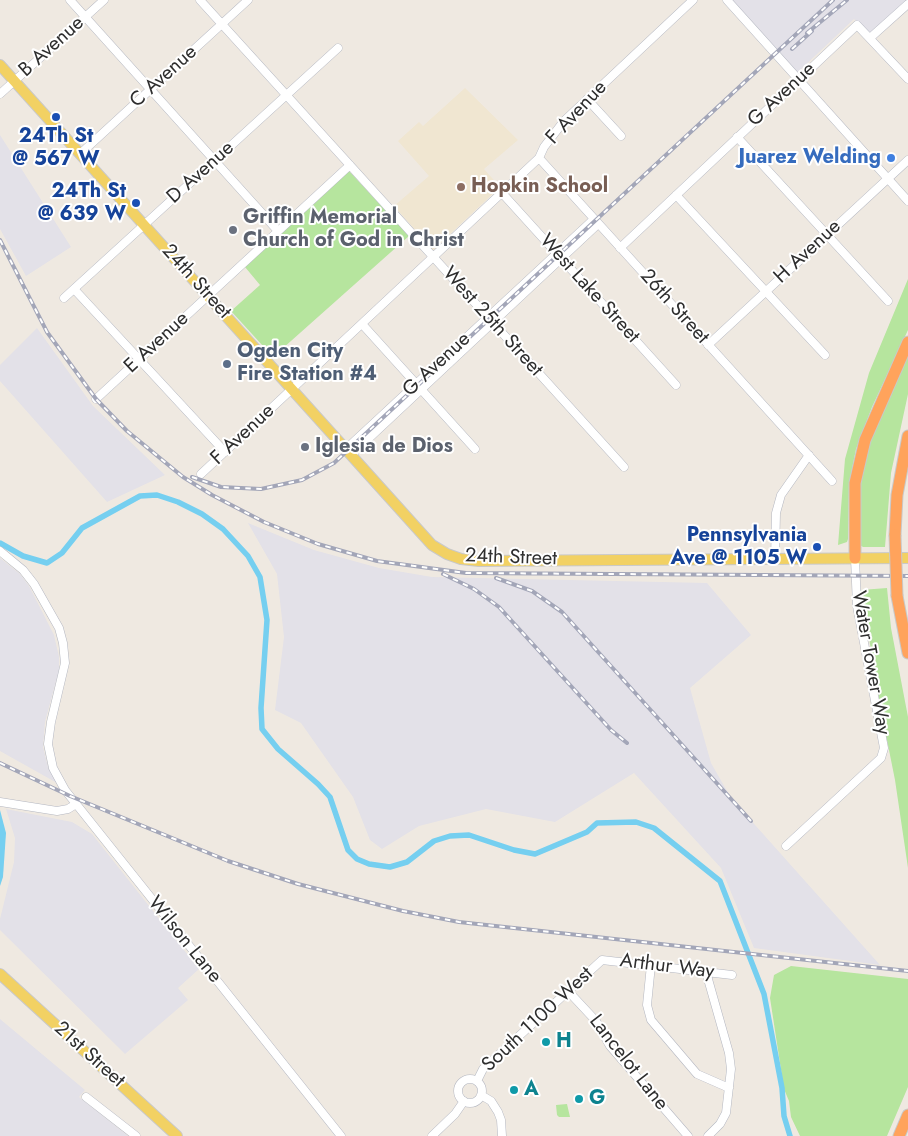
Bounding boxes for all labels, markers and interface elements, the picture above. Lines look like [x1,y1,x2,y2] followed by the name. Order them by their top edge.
[14,11,90,83] street label: B Avenue
[126,41,202,113] street label: C Avenue
[743,58,821,132] street label: G Avenue
[542,76,612,150] street label: F Avenue
[50,111,62,123] marker: 24Th St @ 567 W
[12,125,100,172] place label: 24Th St @ 567 W
[163,137,239,209] street label: D Avenue
[738,146,881,170] place label: Juarez Welding
[885,152,897,164] marker: Juarez Welding
[471,175,608,199] place label: Hopkin School
[38,180,126,227] place label: 24Th St @ 639 W
[455,181,467,193] marker: Hopkin School
[130,197,142,209] marker: 24Th St @ 639 W
[243,206,464,253] place label: Griffin Memorial Church of God in Christ
[770,215,846,289] street label: H Avenue
[227,224,239,236] marker: Griffin Memorial Church of God in Christ
[534,230,644,348] street label: West Lake Street
[156,240,236,324] street label: 24th Street
[437,262,547,382] street label: West 25th Street
[634,265,714,349] street label: 26th Street
[120,307,194,379] street label: E Avenue
[398,328,476,402] street label: G Avenue
[237,340,377,387] place label: Ogden City Fire Station #4
[221,358,233,370] marker: Ogden City Fire Station #4
[206,400,280,470] street label: F Avenue
[315,435,453,459] place label: Iglesia de Dios
[299,441,311,453] marker: Iglesia de Dios
[670,524,807,571] place label: Pennsylvania Ave @ 1105 W
[811,541,823,553] marker: Pennsylvania Ave @ 1105 W
[465,544,557,572] street label: 24th Street
[846,589,894,737] street label: Water Tower Way
[142,892,226,988] street label: Wilson Lane
[618,949,716,985] street label: Arthur Way
[478,962,598,1078] street label: South 1100 West
[583,1010,673,1116] street label: Lancelot Lane
[49,1017,129,1093] street label: 21st Street
[556,1030,572,1054] place label: H
[540,1036,552,1048] marker: H
[524,1078,539,1102] place label: A
[508,1084,520,1096] marker: A
[589,1087,605,1111] place label: G
[573,1093,585,1105] marker: G

